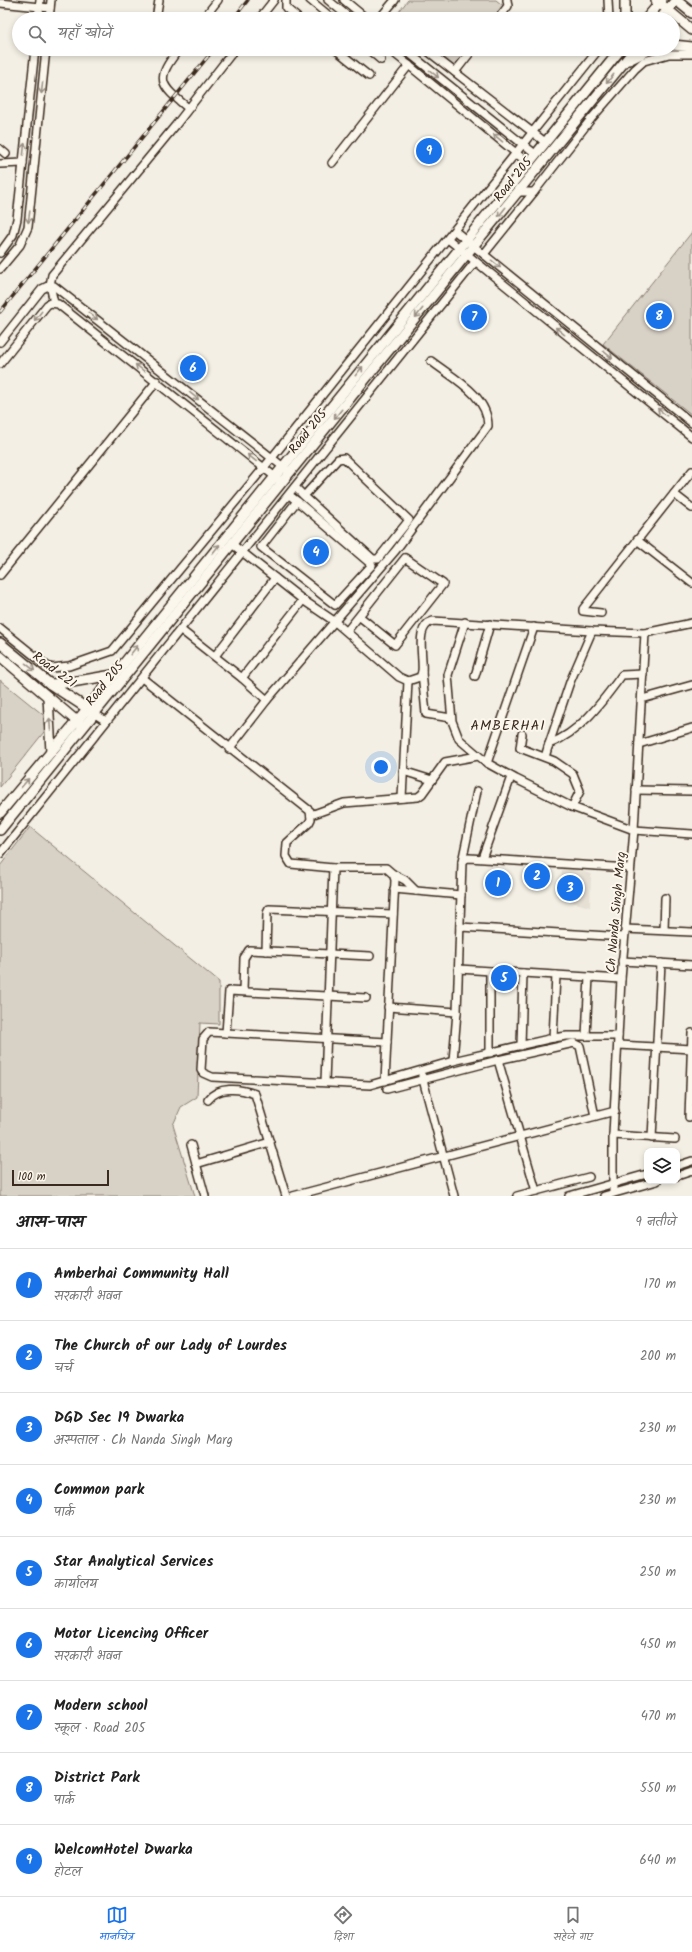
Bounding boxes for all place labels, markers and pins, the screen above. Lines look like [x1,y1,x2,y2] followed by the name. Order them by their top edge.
[416,136,442,166] pin: 9
[646,301,672,331] pin: 8
[461,302,487,332] pin: 7
[180,353,206,383] pin: 6
[303,537,329,567] pin: 4
[524,861,550,891] pin: 2
[485,868,511,898] pin: 1
[557,873,583,903] pin: 3
[491,963,517,993] pin: 5

